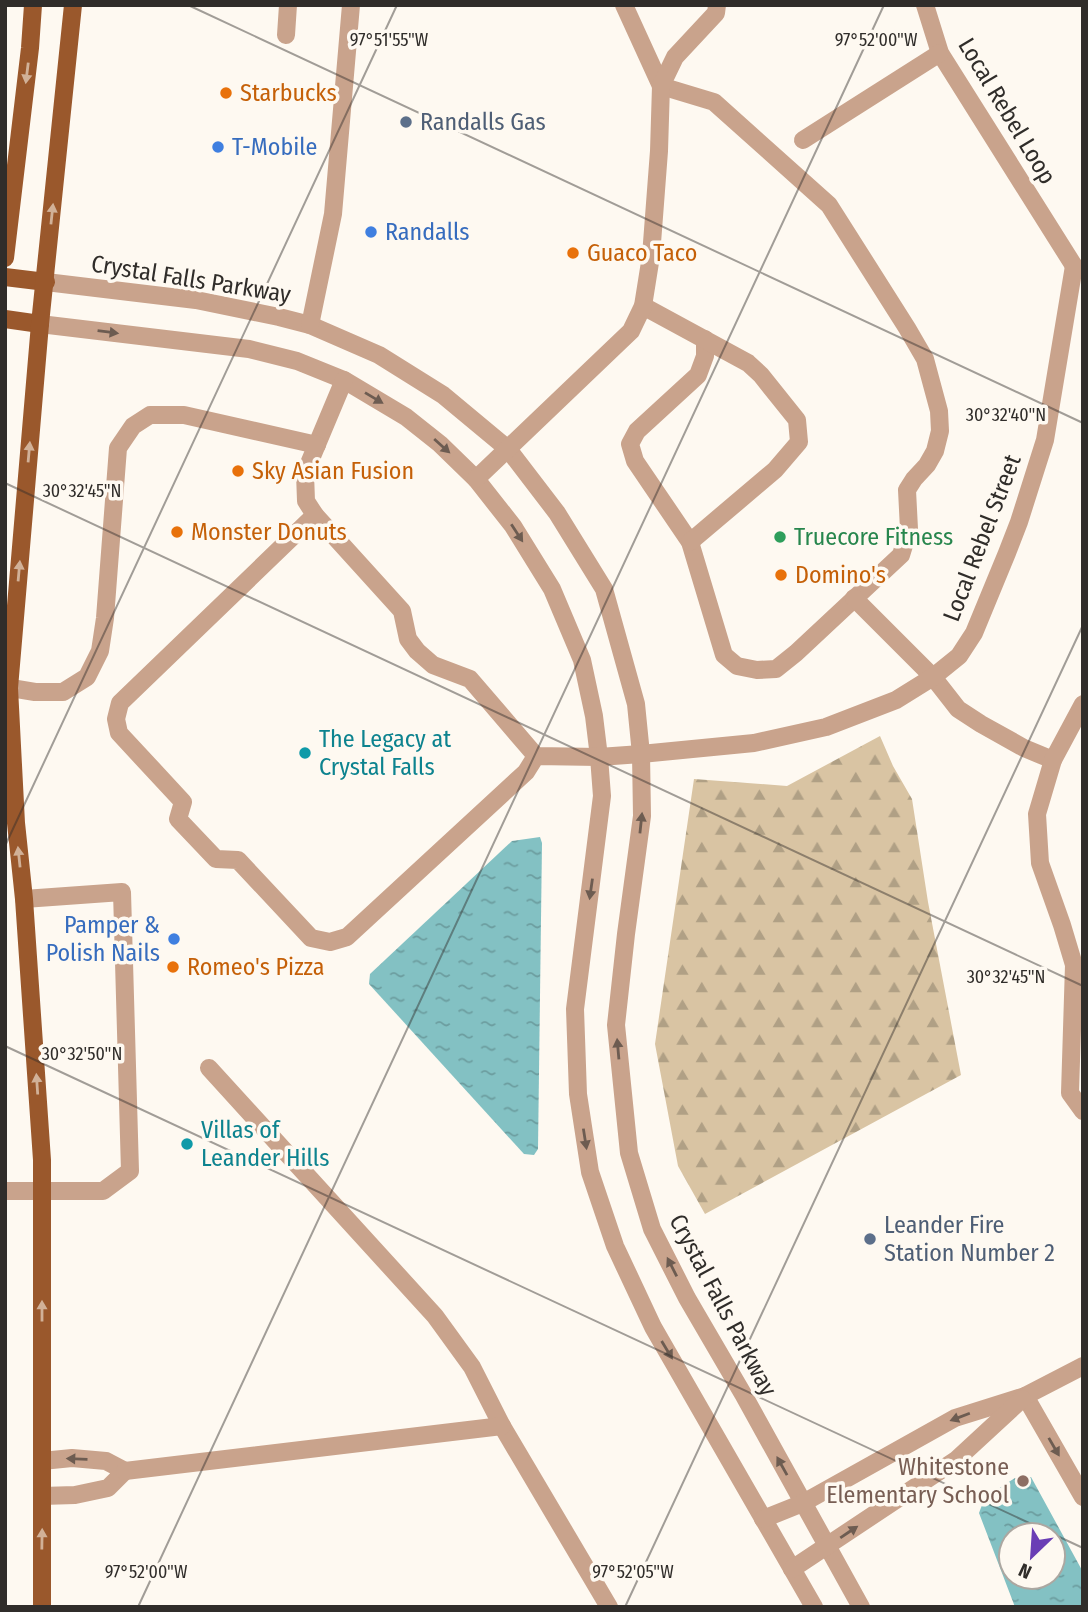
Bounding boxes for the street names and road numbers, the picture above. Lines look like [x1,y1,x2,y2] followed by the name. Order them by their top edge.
[952,33,1062,189] street label: Local Rebel Loop
[89,249,293,309] street label: Crystal Falls Parkway
[937,450,1027,625] street label: Local Rebel Street
[663,1209,783,1401] street label: Crystal Falls Parkway

